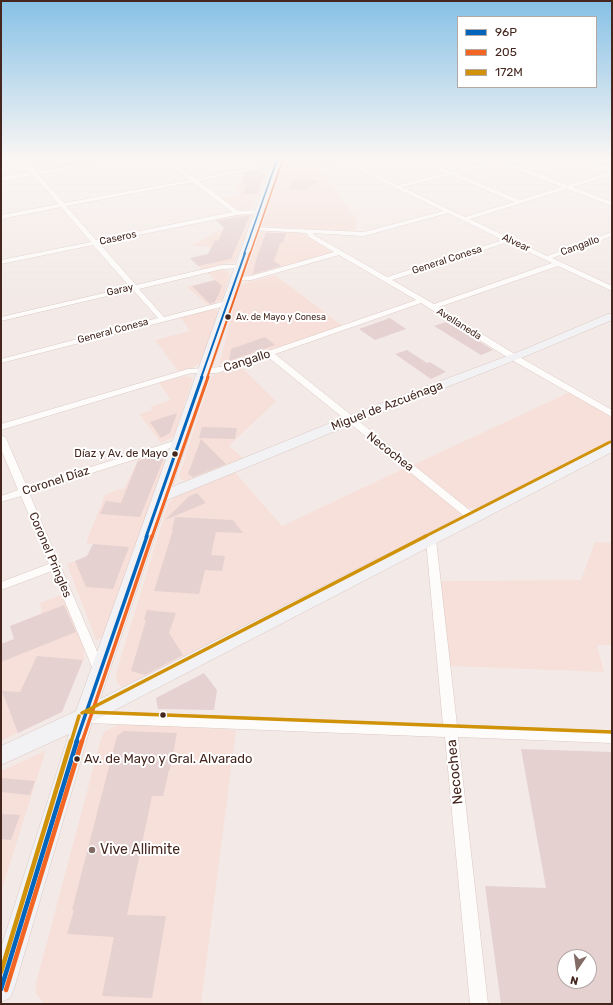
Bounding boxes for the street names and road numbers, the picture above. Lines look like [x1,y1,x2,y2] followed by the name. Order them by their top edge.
[98,228,138,248] street label: Caseros
[500,231,532,255] street label: Alvear
[559,233,601,259] street label: Cangallo
[410,243,484,277] street label: General Conesa
[106,281,134,299] street label: Garay
[434,305,484,343] street label: Avellaneda
[76,316,150,346] street label: General Conesa
[222,347,272,375] street label: Cangallo
[329,378,445,434] street label: Miguel de Azcuénaga
[364,429,416,475] street label: Necochea
[21,463,91,499] street label: Coronel Díaz
[26,510,74,600] street label: Coronel Pringles
[443,739,467,805] street label: Necochea

